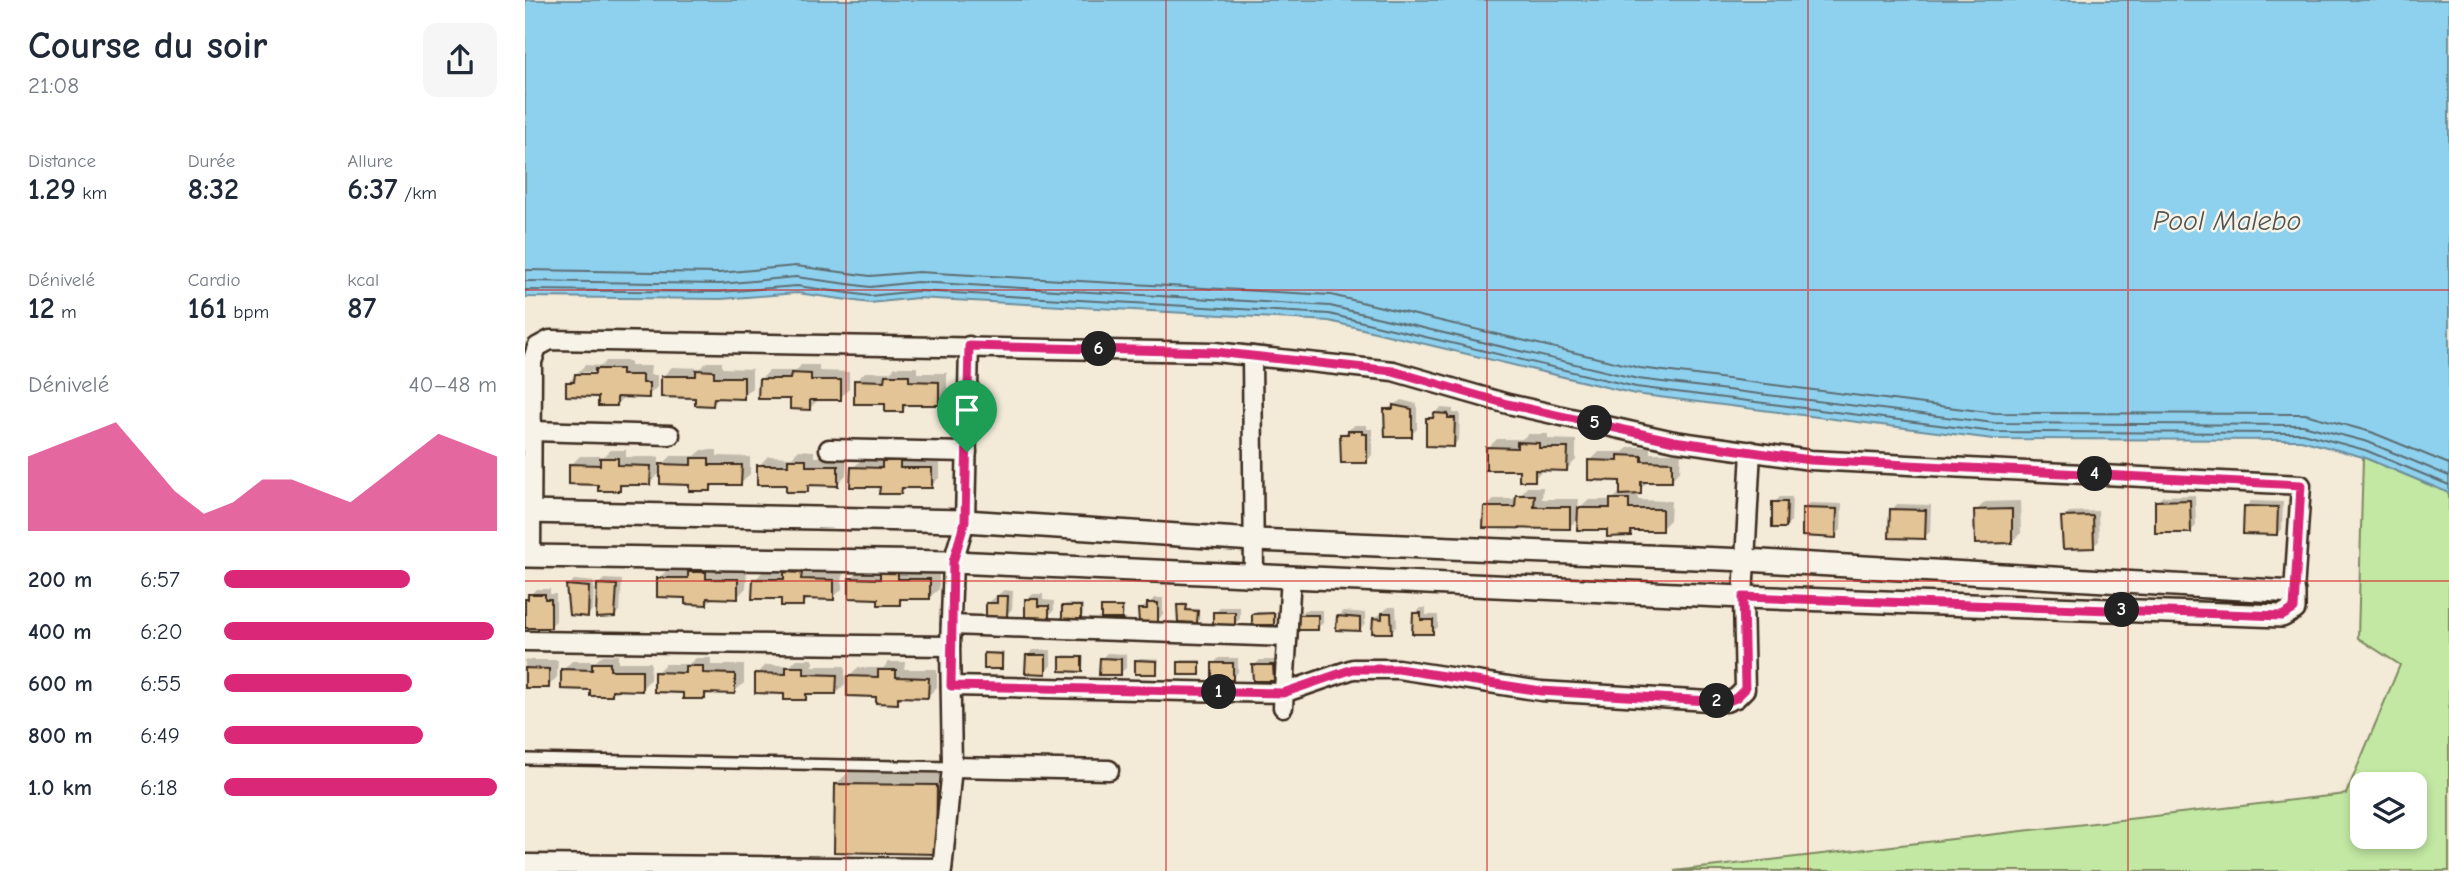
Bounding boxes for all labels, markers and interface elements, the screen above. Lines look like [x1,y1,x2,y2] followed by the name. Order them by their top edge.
[423,23,497,97] button: share
[28,24,267,68] text: Course du soir
[28,72,79,99] text: 21:08
[28,150,96,172] text: Distance
[188,150,235,172] text: Durée
[347,150,393,172] text: Allure
[28,172,76,207] text: 1.29
[188,172,239,207] text: 8:32
[347,172,398,207] text: 6:37
[76,182,107,204] text: km
[398,182,437,204] text: /km
[2153,205,2301,237] water label: Pool Malebo
[28,269,95,291] text: Dénivelé
[188,269,241,291] text: Cardio
[347,269,379,291] text: kcal
[28,291,55,326] text: 12
[188,291,227,326] text: 161
[347,291,376,326] text: 87
[55,301,77,323] text: m
[227,301,269,323] text: bpm
[1081,332,1117,366] pin: 6
[1094,337,1103,359] text: 6
[28,371,109,398] text: Dénivelé
[408,371,497,398] text: 40–48 m
[937,380,997,452] pin
[948,391,986,429] icon: arrive
[1577,406,1613,440] pin: 5
[1589,411,1600,433] text: 5
[2077,456,2113,491] pin: 4
[2090,462,2099,484] text: 4
[28,566,92,593] text: 200 m
[140,566,180,593] text: 6:57
[2105,592,2139,628] pin: 3
[2117,598,2126,620] text: 3
[28,618,92,645] text: 400 m
[140,618,183,645] text: 6:20
[28,670,93,697] text: 600 m
[140,670,182,697] text: 6:55
[1201,674,1237,710] pin: 1
[1215,680,1222,702] text: 1
[1699,684,1735,718] pin: 2
[1712,689,1721,711] text: 2
[28,722,93,749] text: 800 m
[140,722,180,749] text: 6:49
[2350,772,2427,849] map controls
[2350,772,2427,849] button: layers
[28,774,92,801] text: 1.0 km
[140,774,178,801] text: 6:18

